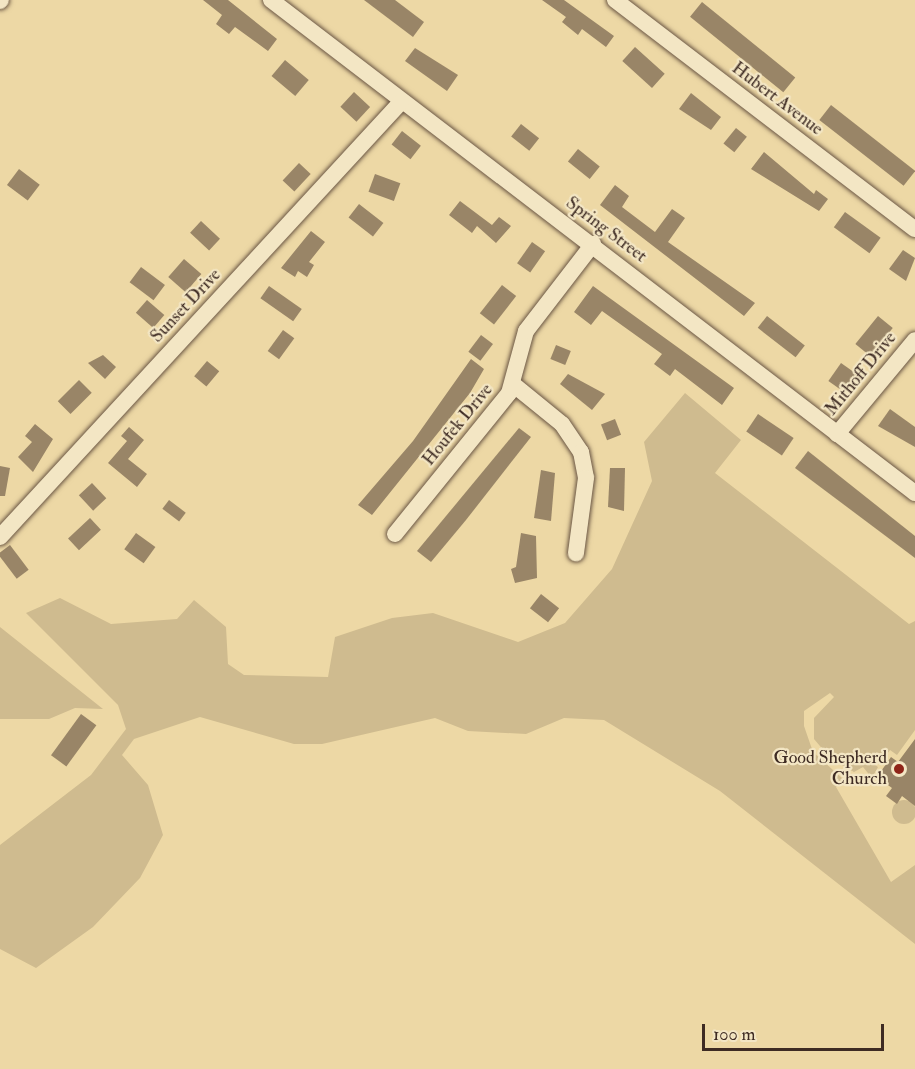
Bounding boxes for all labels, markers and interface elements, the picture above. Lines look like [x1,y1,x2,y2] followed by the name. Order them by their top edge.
[727,58,827,140] street label: Hubert Avenue
[561,193,651,267] street label: Spring Street
[146,265,226,347] street label: Sunset Drive
[821,328,901,420] street label: Mithoff Drive
[418,380,498,470] street label: Houfek Drive
[774,748,887,790] place label: Good Shepherd Church
[892,762,906,776] marker: Good Shepherd Church
[705,1012,886,1050] scale bar
[713,1023,756,1046] text: 100 m

